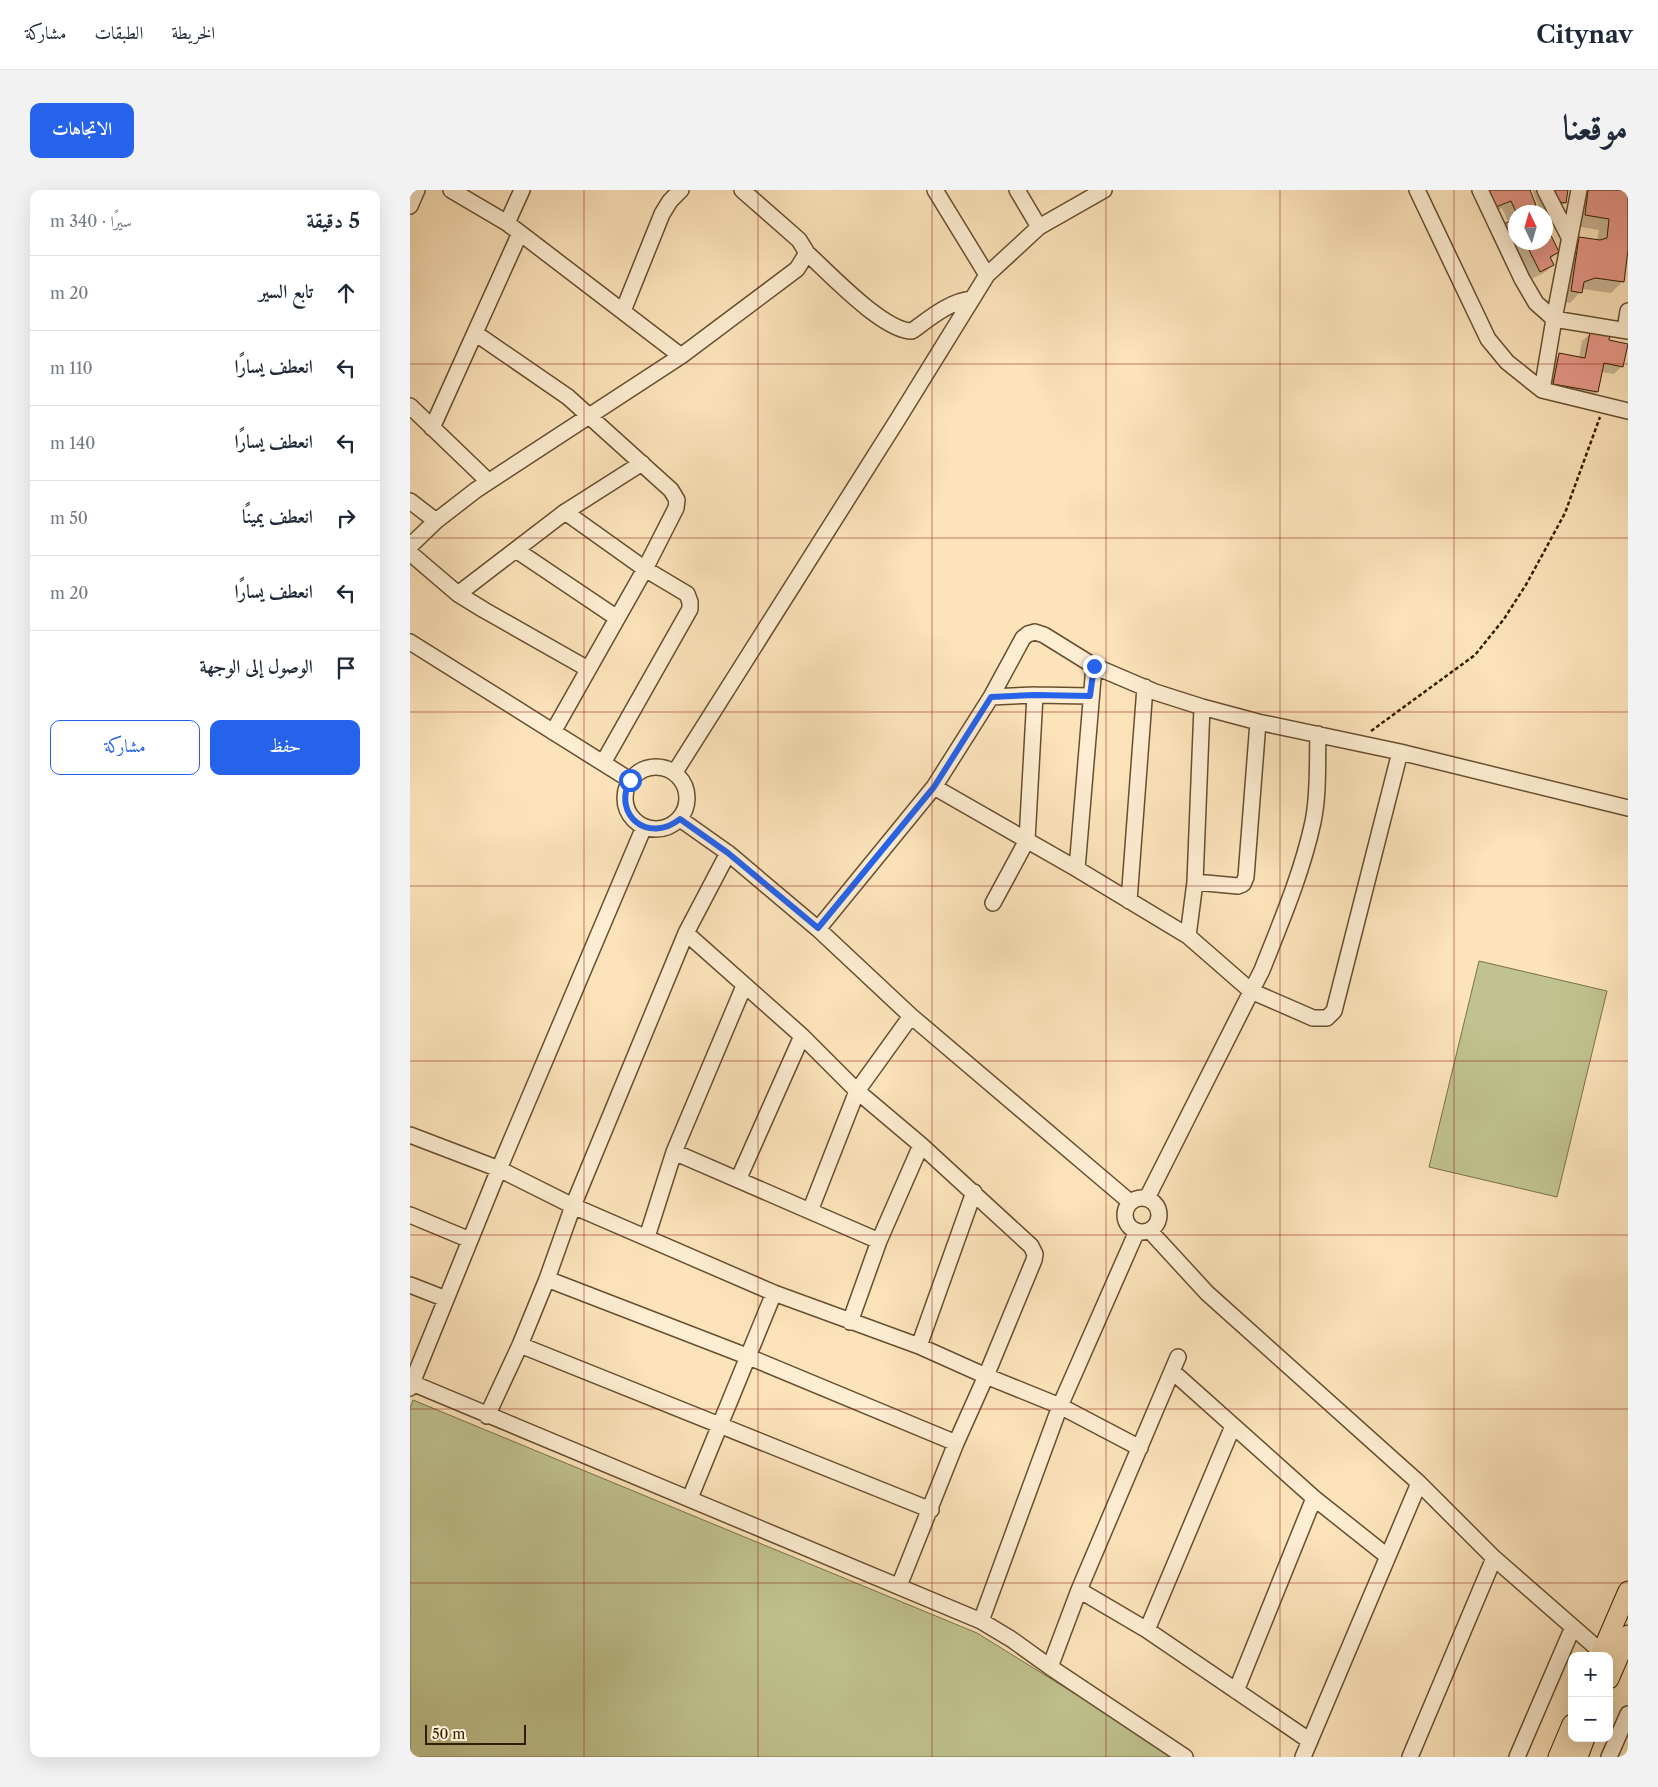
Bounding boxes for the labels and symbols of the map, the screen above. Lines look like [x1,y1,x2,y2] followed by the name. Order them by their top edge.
[1508,205,1553,250] north arrow
[1083,655,1106,678] route end
[619,769,642,792] route start
[425,1722,526,1745] scale bar

